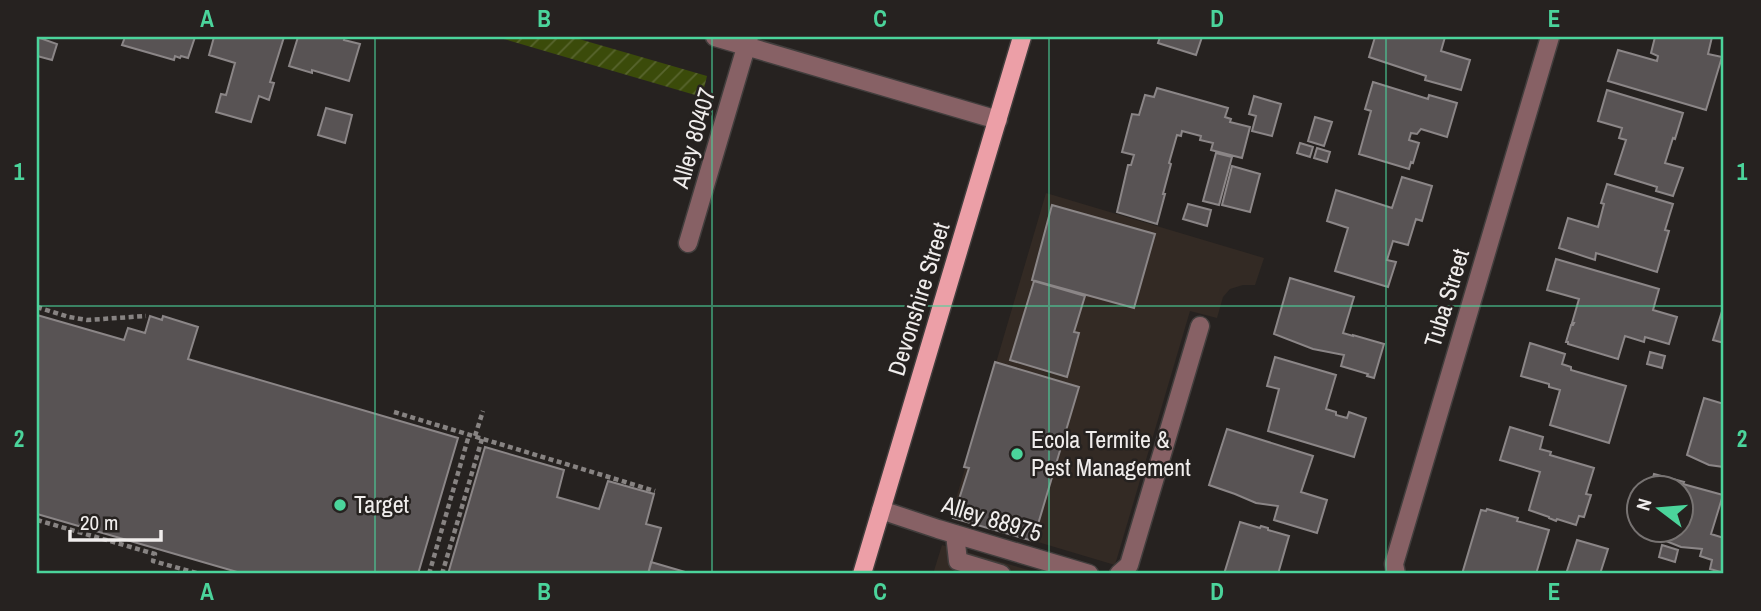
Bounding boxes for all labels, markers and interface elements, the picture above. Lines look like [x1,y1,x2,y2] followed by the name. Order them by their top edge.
[200,3,214,34] text: A
[537,3,551,34] text: B
[873,3,887,34] text: C
[1210,3,1224,34] text: D
[1548,3,1560,34] text: E
[663,84,723,193] street label: Alley 80407
[14,156,25,187] text: 1
[1737,156,1748,187] text: 1
[880,218,957,379] street label: Devonshire Street
[1416,244,1476,351] street label: Tuba Street
[14,423,24,454] text: 2
[1031,423,1191,483] place label: Ecola Termite & Pest Management
[1737,423,1747,454] text: 2
[1009,446,1025,462] marker: Ecola Termite & Pest Management
[1624,475,1694,544] north arrow
[937,487,1046,548] street label: Alley 88975
[354,488,410,520] place label: Target
[1630,495,1658,513] text: N
[332,497,348,513] marker: Target
[70,499,161,543] scale bar
[80,508,118,537] text: 20 m
[200,576,214,607] text: A
[537,576,551,607] text: B
[873,576,887,607] text: C
[1210,576,1224,607] text: D
[1548,576,1560,607] text: E

